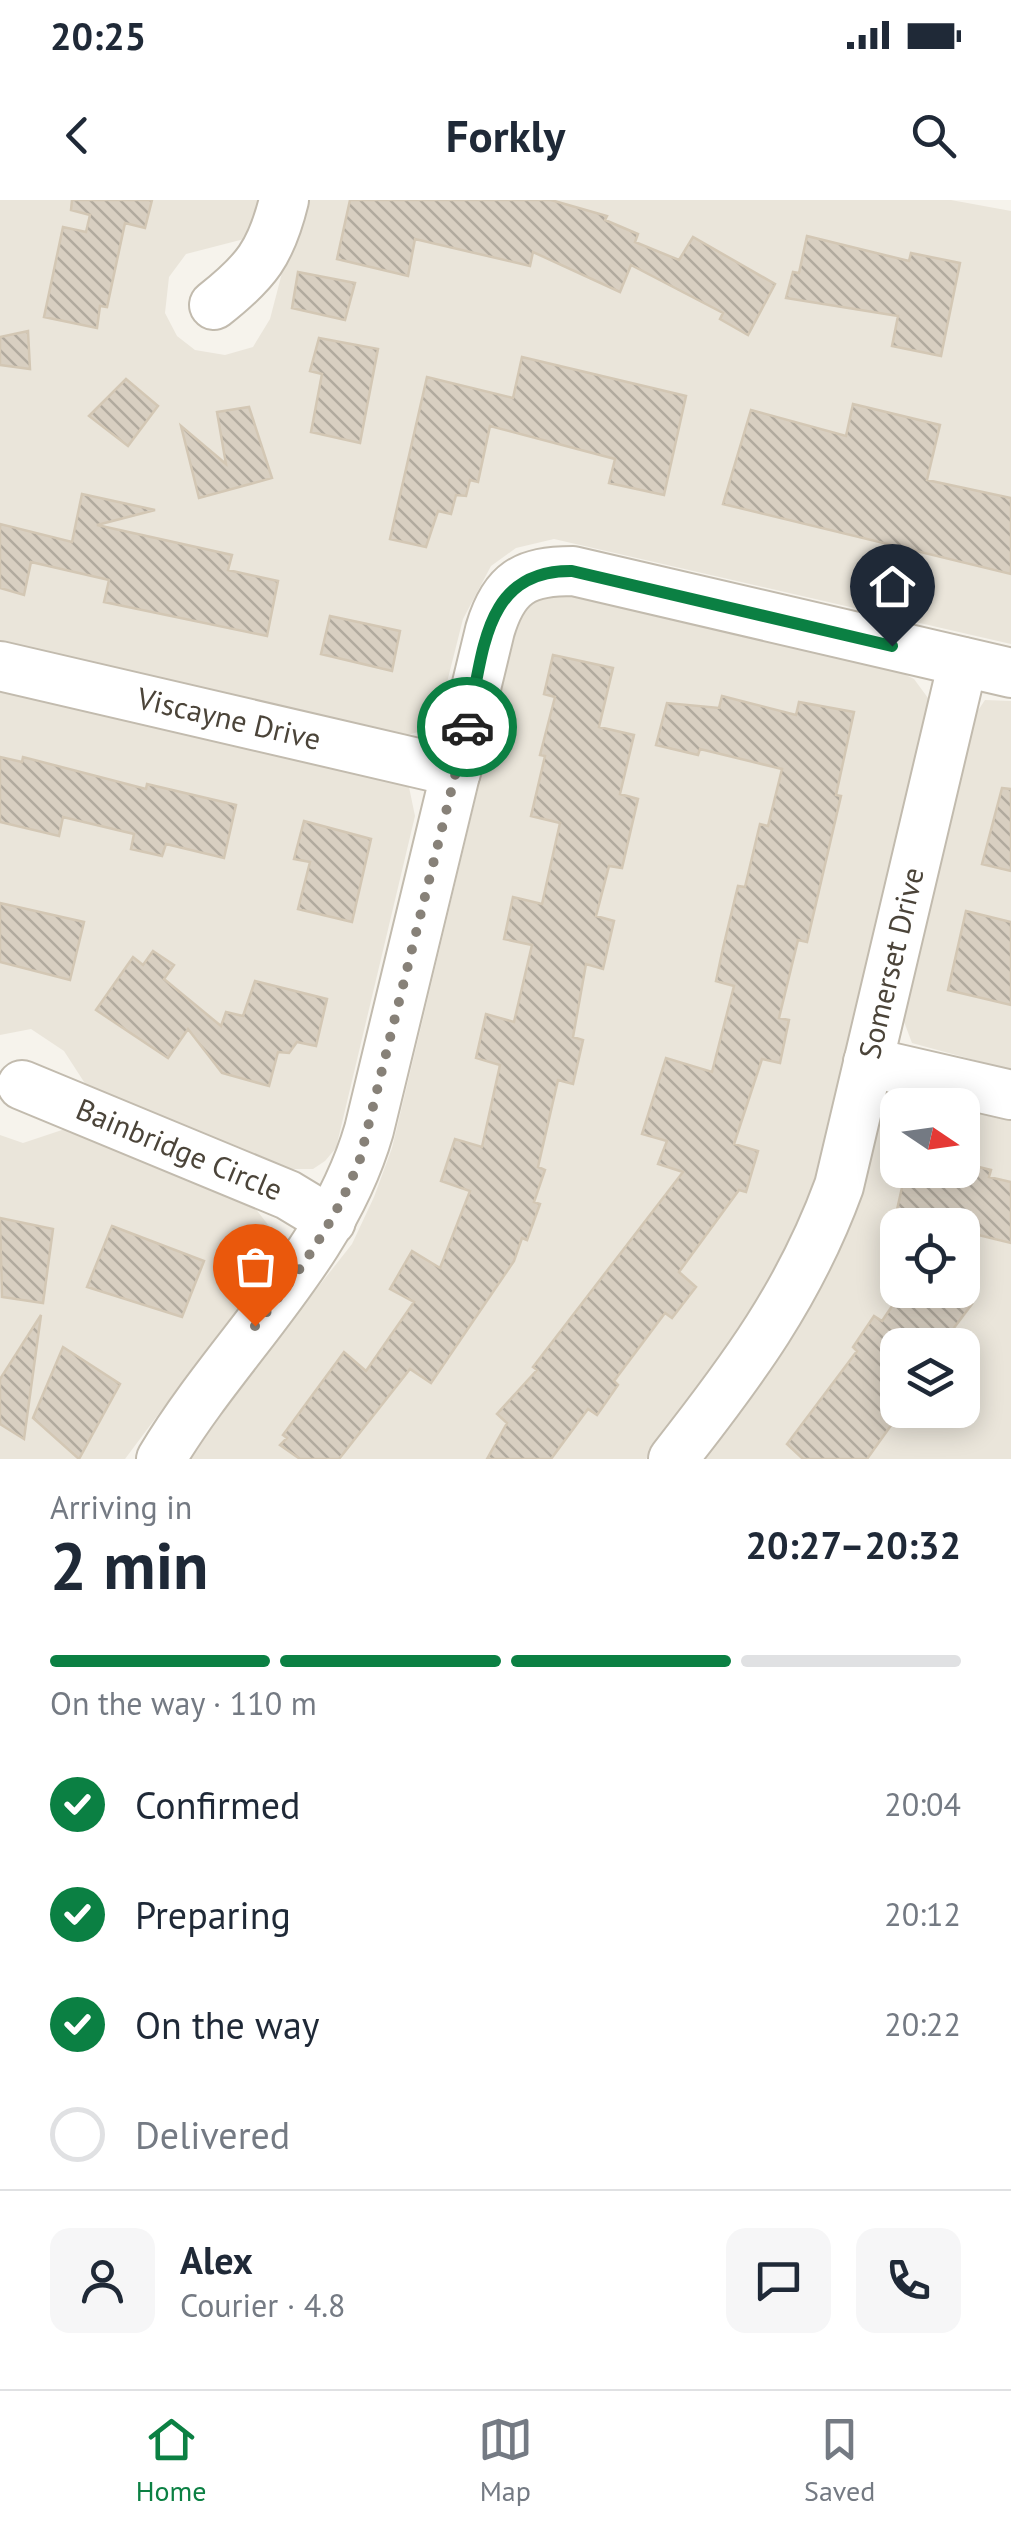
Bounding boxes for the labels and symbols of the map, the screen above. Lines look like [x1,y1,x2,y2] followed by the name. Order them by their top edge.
[850,544,935,647] pin
[133,677,325,758] street label: Viscayne Drive
[417,677,517,777] courier
[849,863,932,1062] street label: Somerset Drive
[880,1088,980,1188] north arrow
[71,1089,289,1209] street label: Bainbridge Circle
[213,1224,298,1327] pin

